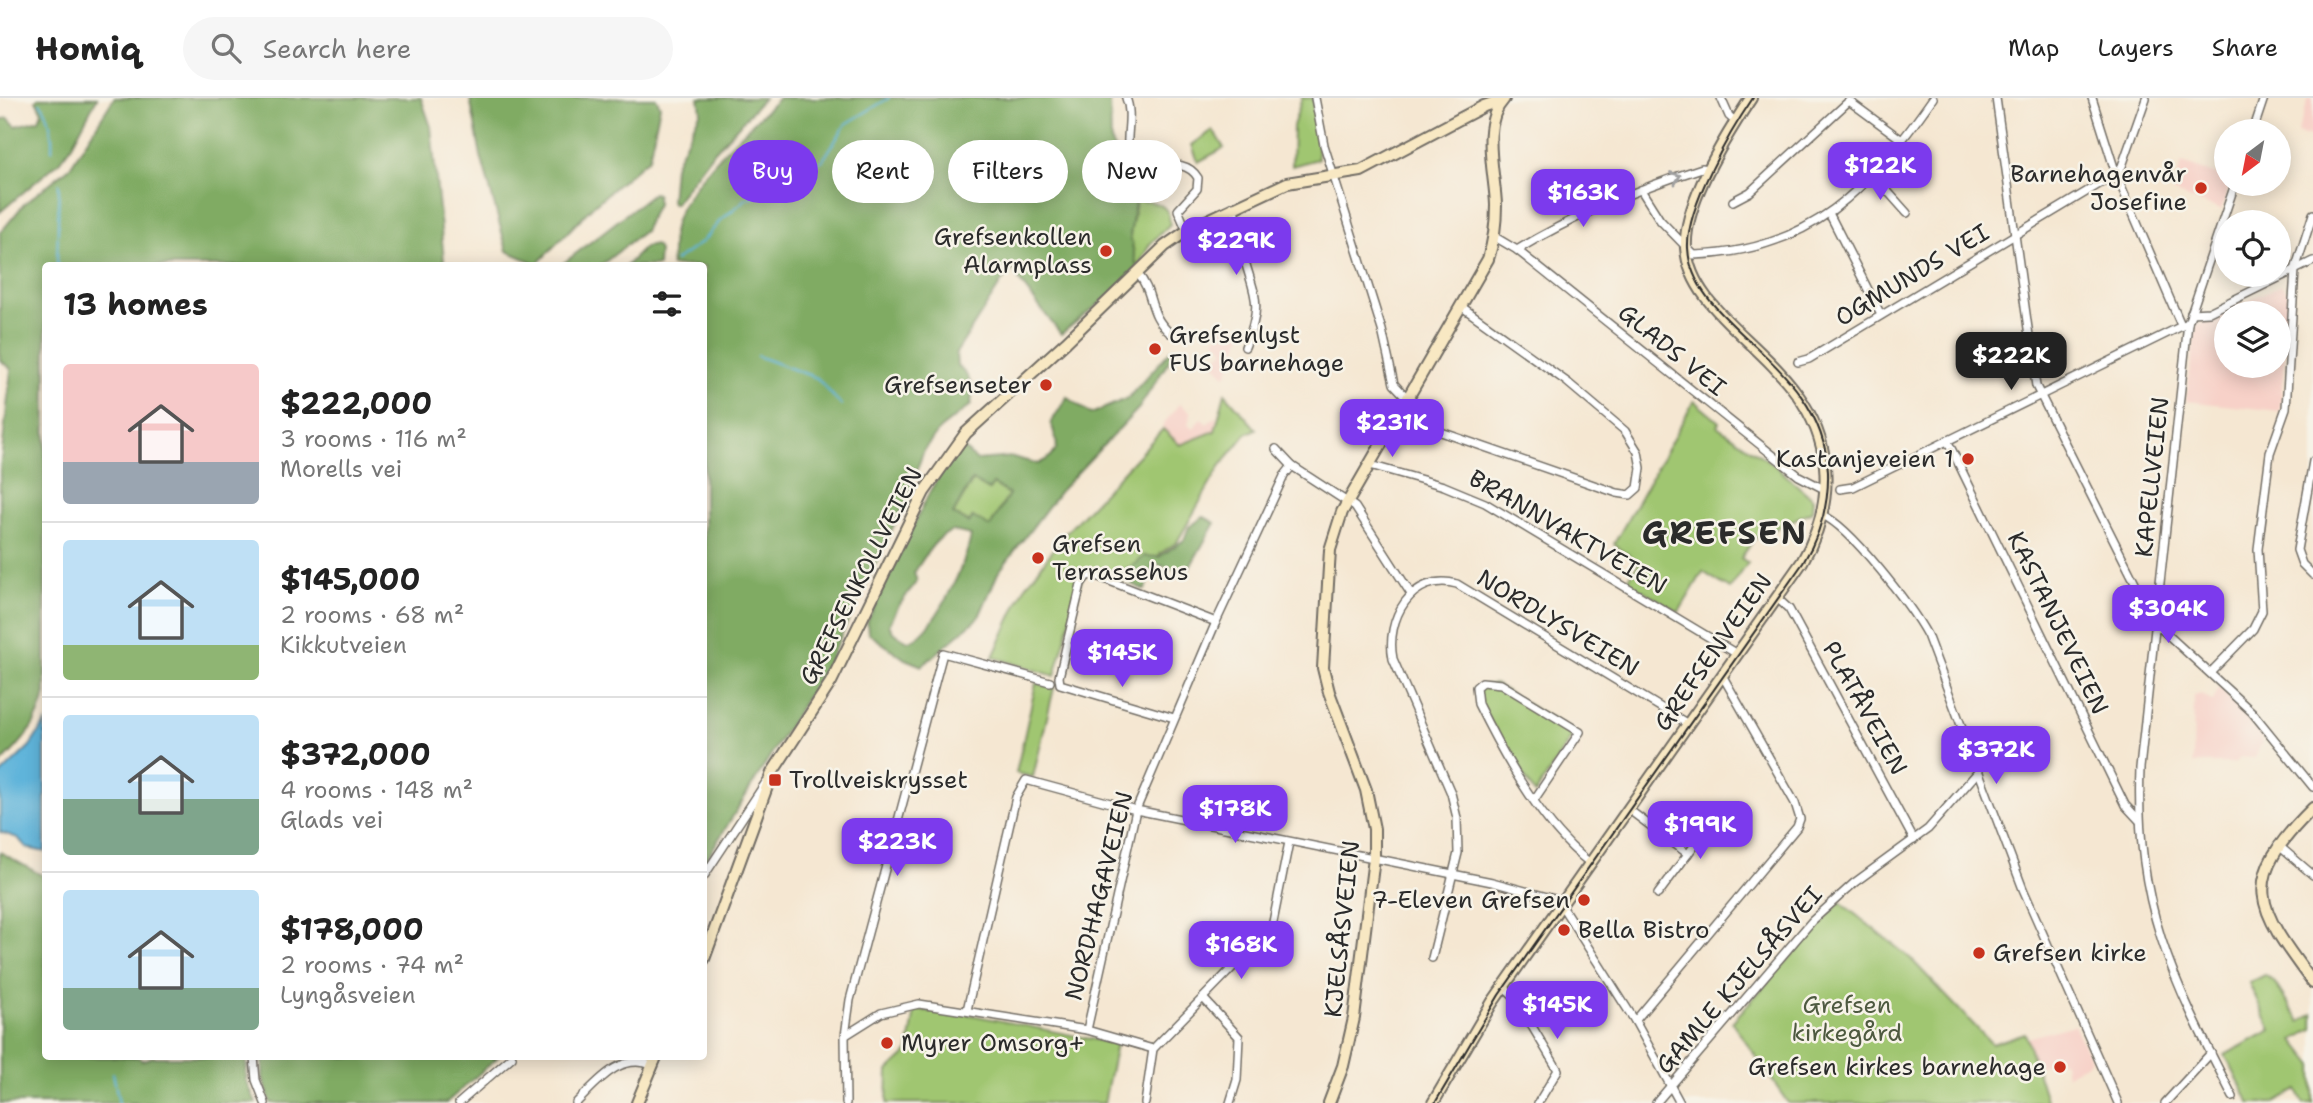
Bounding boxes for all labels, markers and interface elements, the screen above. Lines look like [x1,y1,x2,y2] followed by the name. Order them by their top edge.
[183,17,673,80] search box
[35,26,141,71] text: Homiq
[207,29,245,67] icon: search
[263,31,411,66] text: Search here
[2008,32,2059,64] text: Map
[2097,32,2174,64] text: Layers
[2212,32,2278,64] text: Share
[2214,119,2291,196] north arrow
[2214,119,2291,378] map controls
[728,140,818,203] chip: Buy
[832,140,934,203] chip: Rent
[948,140,1068,203] chip: Filters
[1082,140,1182,203] chip: New
[1831,142,1929,202] pin: $122K
[1844,150,1916,180] text: $122K
[2010,158,2187,218] place label: Barnehagenvår Josefine
[1534,170,1632,229] pin: $163K
[1669,172,1681,186] one-way arrow
[1547,177,1619,207] text: $163K
[2193,180,2209,196] marker: Barnehagenvår Josefine
[2214,210,2291,287] button: locate
[1829,216,1995,334] street label: OGMUNDS VEI
[1187,218,1285,277] pin: $229K
[934,221,1092,281] place label: Grefsenkollen Alarmplass
[1197,225,1275,255] text: $229K
[1098,243,1114,259] marker: Grefsenkollen Alarmplass
[63,284,208,325] text: 13 homes
[648,285,686,323] icon: filters
[1611,297,1733,403] street label: GLADS VEI
[2214,301,2291,378] button: layers
[1169,319,1344,379] place label: Grefsenlyst FUS barnehage
[1962,332,2060,392] pin: $222K
[1972,340,2050,370] text: $222K
[1147,341,1163,357] marker: Grefsenlyst FUS barnehage
[884,369,1032,401] place label: Grefsenseter
[1038,377,1054,393] marker: Grefsenseter
[280,383,432,424] text: $222,000
[119,392,203,476] icon: home
[2128,395,2176,559] street label: KAPELLVEIEN
[1343,400,1441,459] pin: $231K
[1356,407,1428,437] text: $231K
[280,424,467,454] text: 3 rooms · 116 m²
[1776,443,1954,475] place label: Kastanjeveien 1
[1960,451,1976,467] marker: Kastanjeveien 1
[280,454,402,484] text: Morells vei
[792,462,930,690] street label: GREFSENKOLLVEIEN
[1463,462,1673,602] street label: BRANNVAKTVEIEN
[1642,511,1808,554] district label: GREFSEN
[2000,526,2116,720] street label: KASTANJEVEIEN
[1052,528,1189,588] place label: Grefsen Terrassehus
[1030,550,1046,566] marker: Grefsen Terrassehus
[280,559,421,600] text: $145,000
[1471,562,1645,684] street label: NORDLYSVEIEN
[1647,567,1779,737] street label: GREFSENVEIEN
[119,568,203,652] icon: home
[2119,586,2217,645] pin: $304K
[2128,593,2208,623] text: $304K
[280,600,464,630] text: 2 rooms · 68 m²
[280,630,407,660] text: Kikkutveien
[1073,630,1171,689] pin: $145K
[1815,635,1915,781] street label: PLATÅVEIEN
[1087,637,1157,667] text: $145K
[1947,726,2045,786] pin: $372K
[280,734,431,775] text: $372,000
[1957,734,2035,764] text: $372K
[119,743,203,827] icon: home
[789,764,968,796] place label: Trollveiskrysset
[767,772,783,788] marker: Trollveiskrysset
[280,775,473,805] text: 4 rooms · 148 m²
[1186,786,1284,845] pin: $178K
[1057,788,1141,1004] street label: NORDHAGAVEIEN
[1199,793,1271,823] text: $178K
[1651,802,1749,861] pin: $199K
[280,805,383,835] text: Glads vei
[1664,809,1736,839] text: $199K
[848,818,946,878] pin: $223K
[858,826,936,856] text: $223K
[1317,839,1367,1019] street label: KJELSÅSVEIEN
[1649,879,1829,1081] street label: GAMLE KJELSÅSVEI
[1372,884,1570,916] place label: 7-Eleven Grefsen
[1576,892,1592,908] marker: 7-Eleven Grefsen
[280,909,424,950] text: $178,000
[1578,914,1710,946] place label: Bella Bistro
[119,918,203,1002] icon: home
[1192,922,1290,981] pin: $168K
[1556,922,1572,938] marker: Bella Bistro
[1205,929,1277,959] text: $168K
[1993,937,2147,969] place label: Grefsen kirke
[1971,945,1987,961] marker: Grefsen kirke
[280,950,464,980] text: 2 rooms · 74 m²
[280,980,416,1010] text: Lyngåsveien
[1508,982,1606,1041] pin: $145K
[1522,989,1592,1019] text: $145K
[1791,989,1903,1049] park label: Grefsen kirkegård
[901,1027,1085,1059] place label: Myrer Omsorg+
[879,1035,895,1051] marker: Myrer Omsorg+
[1748,1051,2046,1083] place label: Grefsen kirkes barnehage
[2052,1059,2068,1075] marker: Grefsen kirkes barnehage

